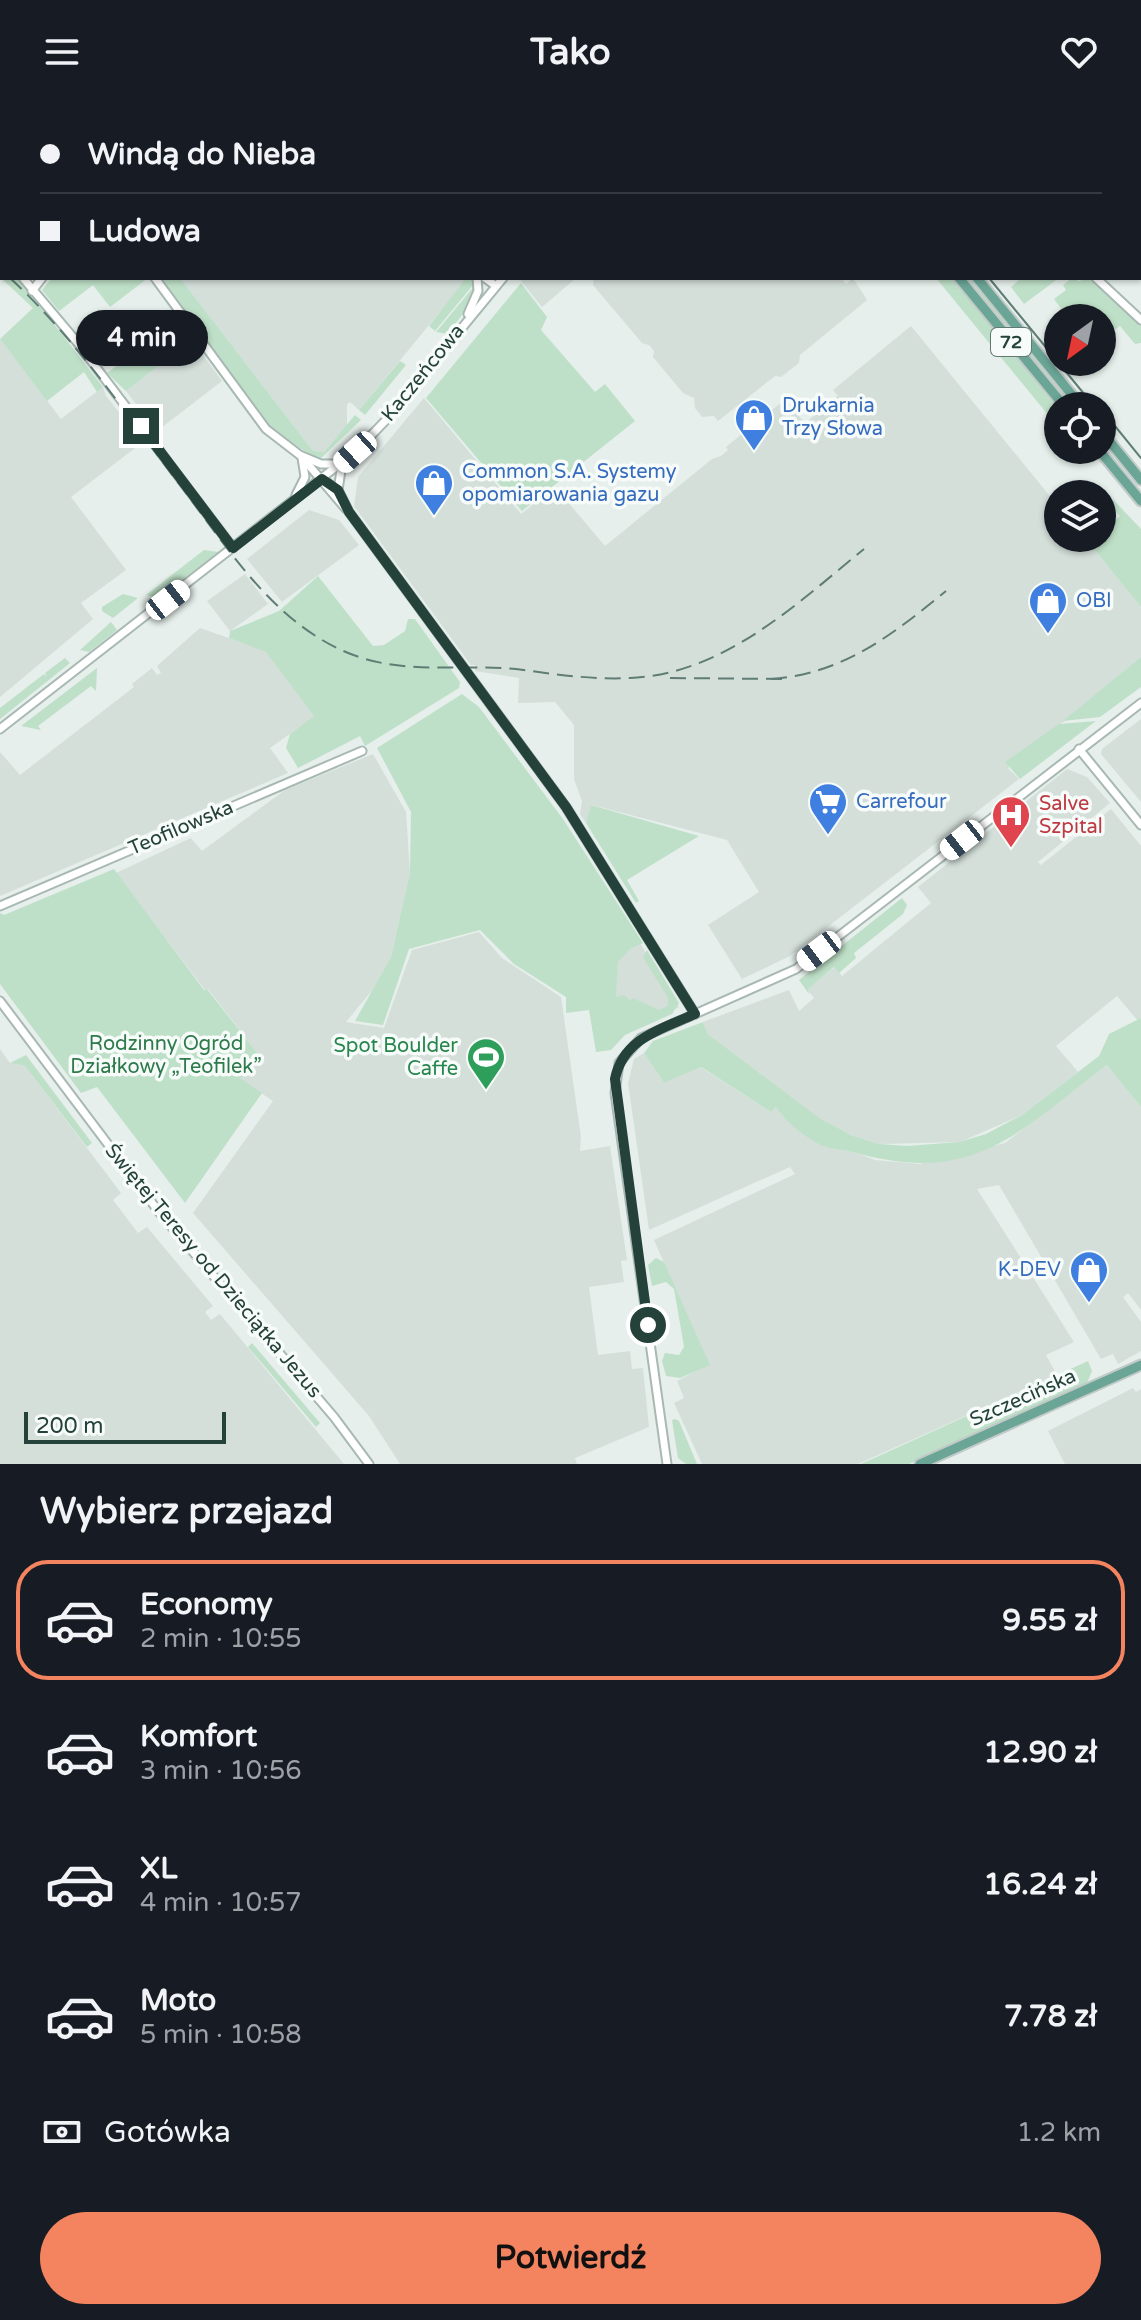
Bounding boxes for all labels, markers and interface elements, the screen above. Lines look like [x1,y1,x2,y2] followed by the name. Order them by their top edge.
[40,30,84,74] icon: menu
[1057,30,1101,74] icon: heart
[530,31,611,74] text: Tako
[88,136,316,173] text: Windą do Nieba
[88,213,201,250] text: Ludowa
[1044,304,1116,376] north arrow
[1044,304,1116,552] map controls
[75,310,207,366] callout: 4 min
[376,319,470,427] street label: Kaczeńcowa
[107,322,177,353] text: 4 min
[991,328,1031,356] road number: 72
[1044,392,1116,464] button: locate
[782,394,883,441] place label: Drukarnia Trzy Słowa
[733,397,775,452] shop icon: Drukarnia Trzy Słowa
[123,408,159,444] route end
[329,427,381,477] car
[462,460,677,507] place label: Common S.A. Systemy opomiarowania gazu
[413,462,455,517] shop icon: Common S.A. Systemy opomiarowania gazu
[1044,480,1116,552] button: layers
[142,576,194,624] car
[1027,580,1069,635] shop icon: OBI
[1076,589,1112,613] place label: OBI
[807,781,849,836] supermarket icon: Carrefour
[856,790,947,814] place label: Carrefour
[1039,792,1103,839] place label: Salve Szpital
[990,794,1032,849] hospital icon: Salve Szpital
[125,795,237,861] street label: Teofilowska
[936,816,988,864] car
[793,927,845,975] car
[70,1032,262,1079] park label: Rodzinny Ogród Działkowy „Teofilek”
[334,1034,458,1081] place label: Spot Boulder Caffe
[465,1036,507,1091] sports icon: Spot Boulder Caffe
[100,1138,327,1403] street label: Świętej Teresy od Dzieciątka Jezus
[1068,1249,1110,1304] shop icon: K-DEV
[998,1258,1061,1282] place label: K-DEV
[630,1307,666,1343] route start
[966,1364,1080,1432] street label: Szczecińska
[24,1408,226,1444] scale bar
[36,1413,103,1439] text: 200 m
[40,1490,333,1533] text: Wybierz przejazd
[44,1584,116,1656] icon: car
[140,1586,273,1623] text: Economy
[1002,1602,1097,1639] text: 9.55 zł
[140,1623,302,1654] text: 2 min · 10:55
[44,1716,116,1788] icon: car
[140,1718,257,1755] text: Komfort
[983,1734,1097,1771] text: 12.90 zł
[140,1755,302,1786] text: 3 min · 10:56
[44,1848,116,1920] icon: car
[140,1850,177,1887] text: XL
[983,1866,1097,1903] text: 16.24 zł
[140,1887,302,1918] text: 4 min · 10:57
[44,1980,116,2052] icon: car
[140,1982,216,2019] text: Moto
[1004,1998,1097,2035] text: 7.78 zł
[140,2019,302,2050] text: 5 min · 10:58
[40,2110,84,2154] icon: cash
[104,2114,231,2151] text: Gotówka
[1017,2117,1101,2148] text: 1.2 km
[40,2212,1101,2304] button: Potwierdź

